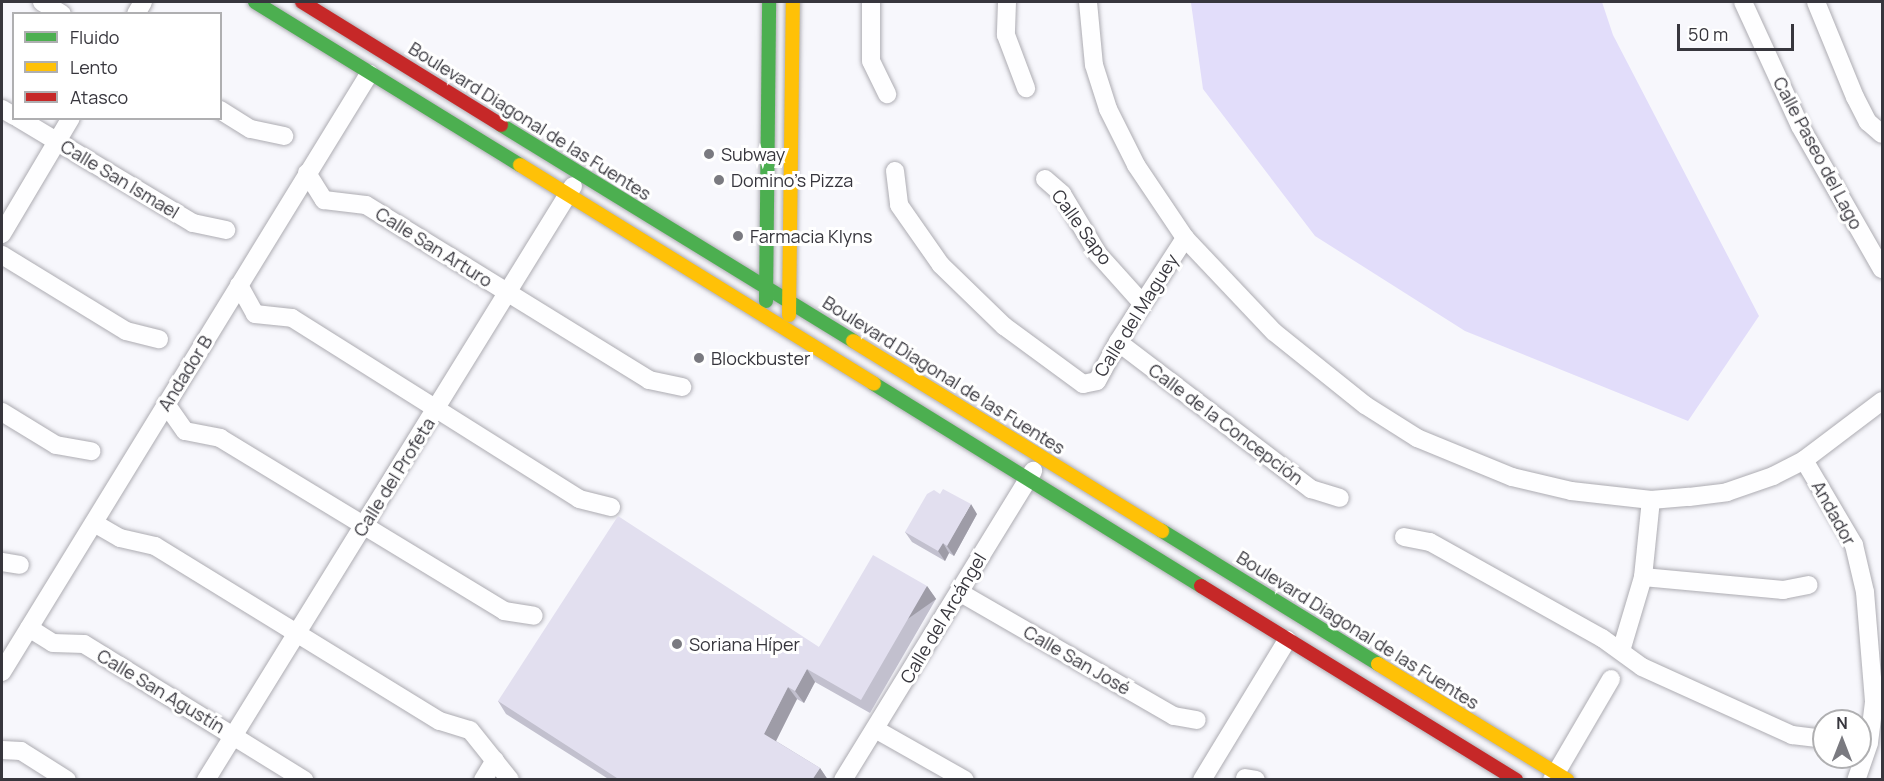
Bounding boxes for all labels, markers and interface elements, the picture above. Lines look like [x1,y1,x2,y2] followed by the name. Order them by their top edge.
[12,12,222,120] legend
[1680,12,1797,50] scale bar
[1688,22,1728,46] text: 50 m
[70,25,119,49] text: Fluido
[405,37,655,205] street label: Boulevard Diagonal de las Fuentes
[70,55,118,79] text: Lento
[1769,73,1867,233] street label: Calle Paseo del Lago
[70,85,128,109] text: Atasco
[57,135,183,223] street label: Calle San Ismael
[721,143,785,165] place label: Subway
[702,147,716,161] marker: Subway
[731,169,853,191] place label: Domino's Pizza
[712,173,726,187] marker: Domino's Pizza
[1047,185,1117,269] street label: Calle Sapo
[372,202,496,292] street label: Calle San Arturo
[750,225,872,247] place label: Farmacia Klyns
[731,229,745,243] marker: Farmacia Klyns
[1090,250,1182,380] street label: Calle del Maguey
[819,291,1069,459] street label: Boulevard Diagonal de las Fuentes
[153,331,217,415] street label: Andador B
[711,347,810,369] place label: Blockbuster
[692,351,706,365] marker: Blockbuster
[1144,359,1308,489] street label: Calle de la Concepción
[349,414,439,540] street label: Calle del Profeta
[1807,477,1861,549] street label: Andador
[1233,546,1483,714] street label: Boulevard Diagonal de las Fuentes
[896,549,990,687] street label: Calle del Arcángel
[1020,621,1134,699] street label: Calle San José
[689,633,800,655] place label: Soriana Híper
[670,637,684,651] marker: Soriana Híper
[93,644,229,738] street label: Calle San Agustín
[1812,709,1872,769] north arrow
[1836,712,1848,734] text: N

